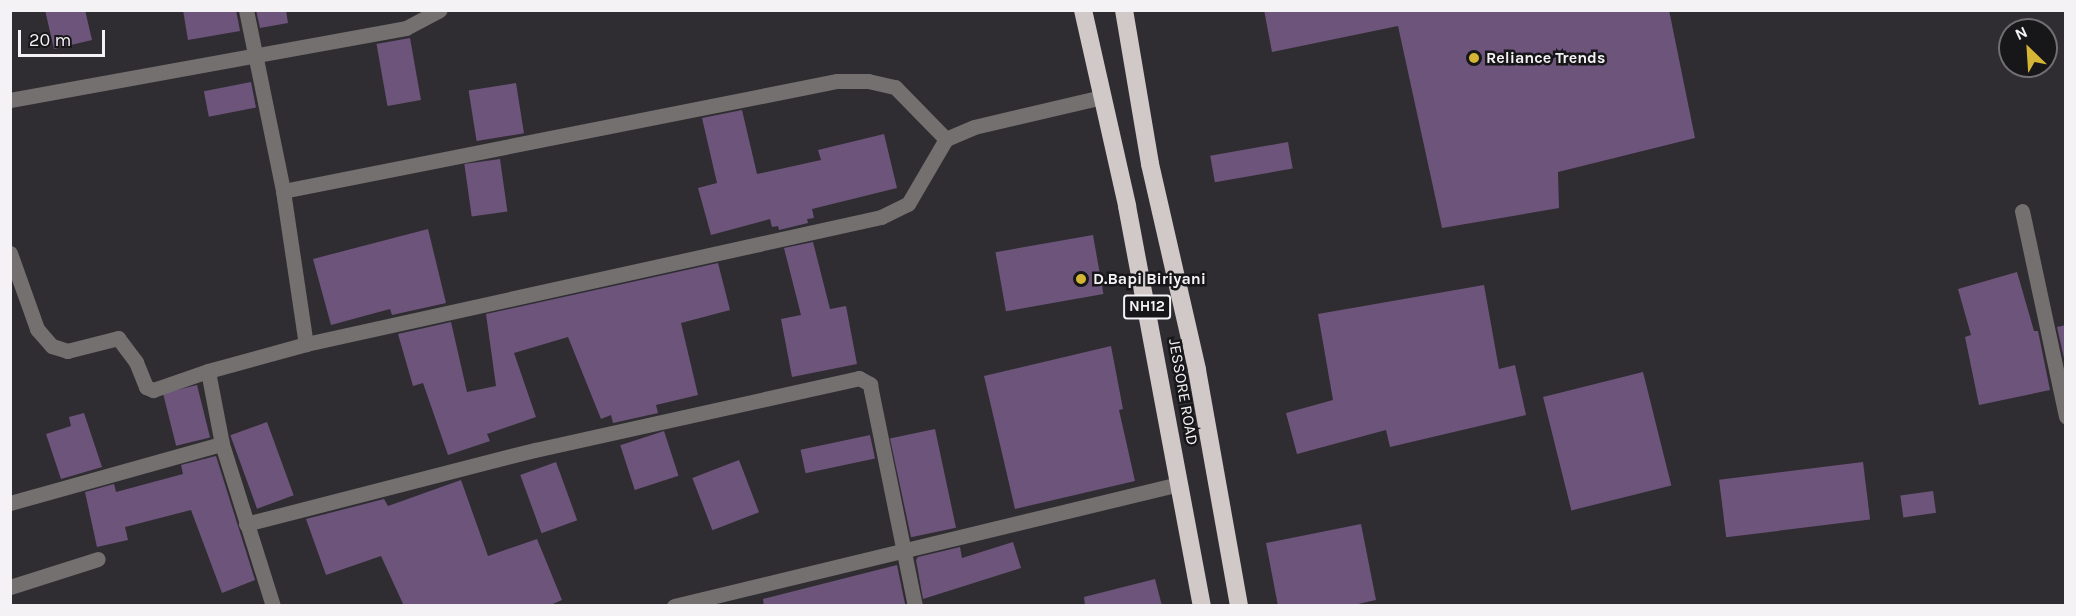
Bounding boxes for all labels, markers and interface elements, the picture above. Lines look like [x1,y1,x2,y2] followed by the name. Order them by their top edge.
[21,18,108,56] scale bar
[1998,18,2058,78] north arrow
[2012,22,2030,44] text: N
[29,29,71,51] text: 20 m
[1486,48,1605,68] place label: Reliance Trends
[1467,51,1481,65] marker: Reliance Trends
[1093,269,1206,289] place label: D.Bapi Biriyani
[1074,272,1088,286] marker: D.Bapi Biriyani
[1123,295,1171,319] road number: NH12
[1164,337,1202,447] street label: JESSORE ROAD

